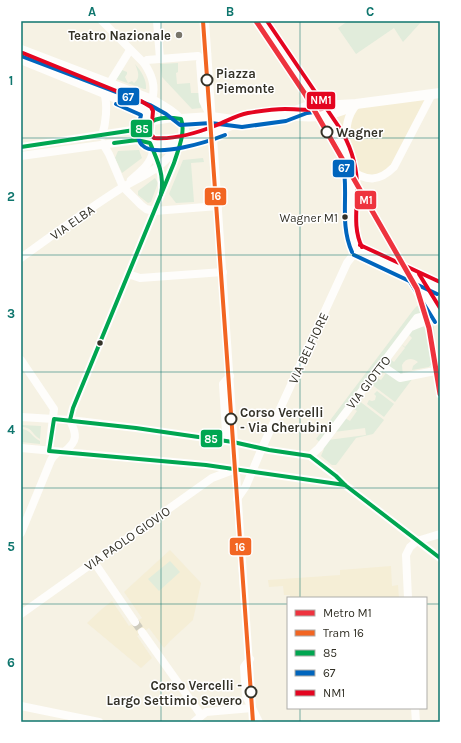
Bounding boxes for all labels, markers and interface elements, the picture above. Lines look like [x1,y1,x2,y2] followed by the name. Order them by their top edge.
[88,4,96,19] text: A
[226,4,234,19] text: B
[366,4,374,19] text: C
[68,28,171,43] place label: Teatro Nazionale
[174,30,184,40] marker: Teatro Nazionale
[216,66,275,96] place label: Piazza Piemonte
[9,73,13,88] text: 1
[200,73,214,87] marker: Piazza Piemonte
[117,87,140,106] line badge: 67
[122,91,135,104] text: 67
[306,91,336,110] line badge: NM1
[310,94,332,107] text: NM1
[130,119,153,138] line badge: 85
[135,123,149,136] text: 85
[320,125,334,139] marker: Wagner
[336,125,384,140] place label: Wagner
[332,159,355,178] line badge: 67
[338,162,351,175] text: 67
[204,187,227,206] line badge: 16
[7,189,15,204] text: 2
[211,190,222,203] text: 16
[354,190,377,210] line badge: M1
[359,194,373,207] text: M1
[47,201,98,243] street label: VIA ELBA
[280,211,338,225] place label: Wagner M1
[340,212,350,222] marker: Wagner M1
[7,306,15,321] text: 3
[285,310,332,386] street label: VIA BELFIORE
[95,338,105,348] unlabelled marker
[343,353,394,412] street label: VIA GIOTTO
[240,405,332,435] place label: Corso Vercelli - Via Cherubini
[224,412,238,426] marker: Corso Vercelli - Via Cherubini
[7,422,15,437] text: 4
[200,429,223,448] line badge: 85
[204,433,218,446] text: 85
[82,503,173,574] street label: VIA PAOLO GIOVIO
[229,537,252,556] line badge: 16
[7,539,15,554] text: 5
[235,541,246,554] text: 16
[287,597,427,709] legend
[323,606,372,620] text: Metro M1
[323,626,364,640] text: Tram 16
[323,646,337,660] text: 85
[7,655,15,670] text: 6
[323,666,336,680] text: 67
[107,678,242,708] place label: Corso Vercelli - Largo Settimio Severo
[244,685,258,699] marker: Corso Vercelli - Largo Settimio Severo
[323,686,345,700] text: NM1

